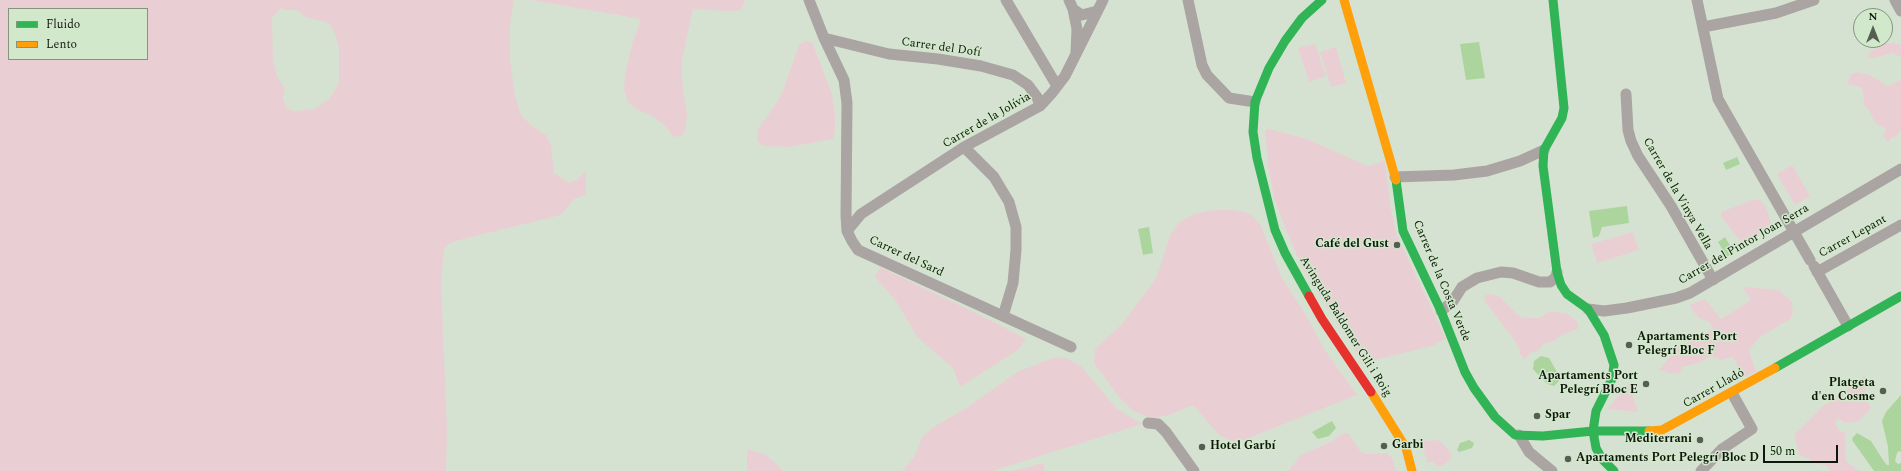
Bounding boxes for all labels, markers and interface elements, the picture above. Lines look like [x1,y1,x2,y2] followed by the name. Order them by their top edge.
[8,8,148,60] legend
[1853,8,1893,48] north arrow
[1869,8,1877,25] text: N
[46,15,80,34] text: Fluido
[46,35,77,54] text: Lento
[900,35,982,61] street label: Carrer del Dofí
[940,90,1034,152] street label: Carrer de la Jolívia
[1639,136,1715,252] street label: Carrer de la Vinya Vella
[1676,202,1812,288] street label: Carrer del Pintor Joan Serra
[1817,213,1889,261] street label: Carrer Lepant
[1409,218,1473,344] street label: Carrer de la Costa Verde
[866,233,946,281] street label: Carrer del Sard
[1315,238,1389,252] place label: Café del Gust
[1392,240,1402,250] marker: Café del Gust
[1296,254,1394,400] street label: Avinguda Baldomer Gili i Roig
[1637,331,1737,359] place label: Apartaments Port Pelegrí Bloc F
[1624,340,1634,350] marker: Apartaments Port Pelegrí Bloc F
[1681,366,1747,412] street label: Carrer Lladó
[1538,370,1638,398] place label: Apartaments Port Pelegrí Bloc E
[1812,377,1875,405] place label: Platgeta d'en Cosme
[1641,379,1651,389] marker: Apartaments Port Pelegrí Bloc E
[1878,386,1888,396] marker: Platgeta d'en Cosme
[1545,409,1570,423] place label: Spar
[1532,411,1542,421] marker: Spar
[1625,433,1692,447] place label: Mediterrani
[1695,435,1705,445] marker: Mediterrani
[1765,437,1840,463] scale bar
[1392,439,1423,453] place label: Garbi
[1210,440,1275,454] place label: Hotel Garbí
[1379,441,1389,451] marker: Garbi
[1197,442,1207,452] marker: Hotel Garbí
[1770,442,1795,461] text: 50 m
[1576,452,1759,466] place label: Apartaments Port Pelegrí Bloc D
[1563,454,1573,464] marker: Apartaments Port Pelegrí Bloc D

